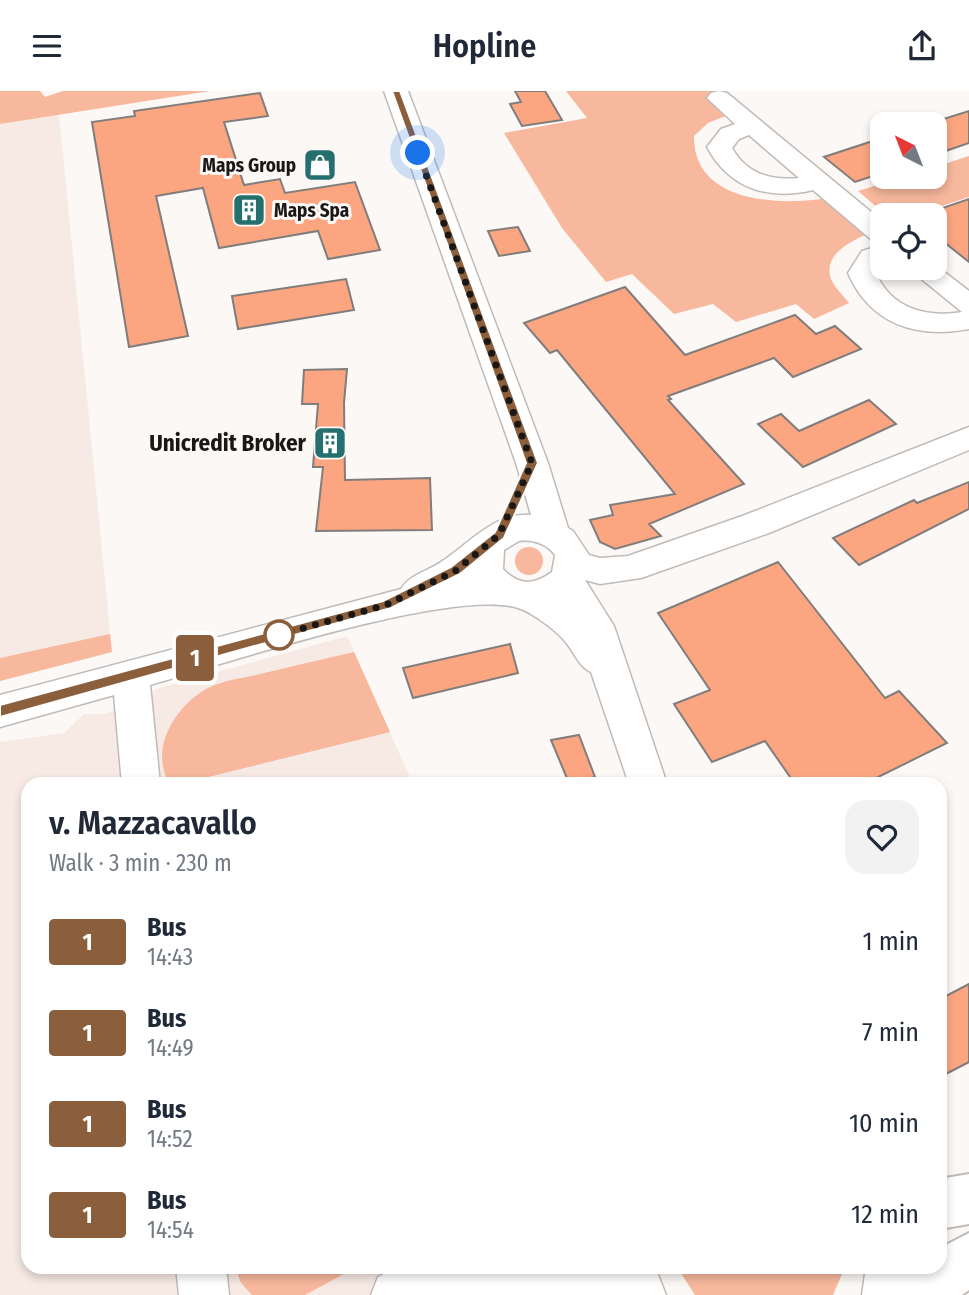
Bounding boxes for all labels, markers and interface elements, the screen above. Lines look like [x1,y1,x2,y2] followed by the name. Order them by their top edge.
[28,27,66,65] icon: menu
[433,27,536,65] text: Hopline
[903,27,941,65] icon: share
[870,112,947,189] north arrow
[870,112,947,280] map controls
[400,135,435,170] your location
[301,146,339,184] shop icon: Maps Group
[202,154,296,177] place label: Maps Group
[230,191,268,229] building icon: Maps Spa
[274,199,349,222] place label: Maps Spa
[870,203,947,280] button: locate
[311,424,349,462] building icon: Unicredit Broker
[149,429,307,457] place label: Unicredit Broker
[264,620,294,650] unlabelled marker
[172,635,218,681] line badge: 1
[190,644,200,672] text: 1
[845,800,919,874] button: heart
[49,803,257,843] text: v. Mazzacavallo
[49,849,232,877] text: Walk · 3 min · 230 m
[147,912,186,943] text: Bus
[863,926,919,957] text: 1 min
[82,928,93,956] text: 1
[147,943,193,971] text: 14:43
[147,1003,186,1034] text: Bus
[862,1017,919,1048] text: 7 min
[82,1019,93,1047] text: 1
[147,1034,194,1062] text: 14:49
[147,1094,186,1125] text: Bus
[849,1108,919,1139] text: 10 min
[82,1110,93,1138] text: 1
[147,1125,193,1153] text: 14:52
[147,1185,186,1216] text: Bus
[851,1199,919,1230] text: 12 min
[82,1201,93,1229] text: 1
[147,1216,194,1244] text: 14:54

